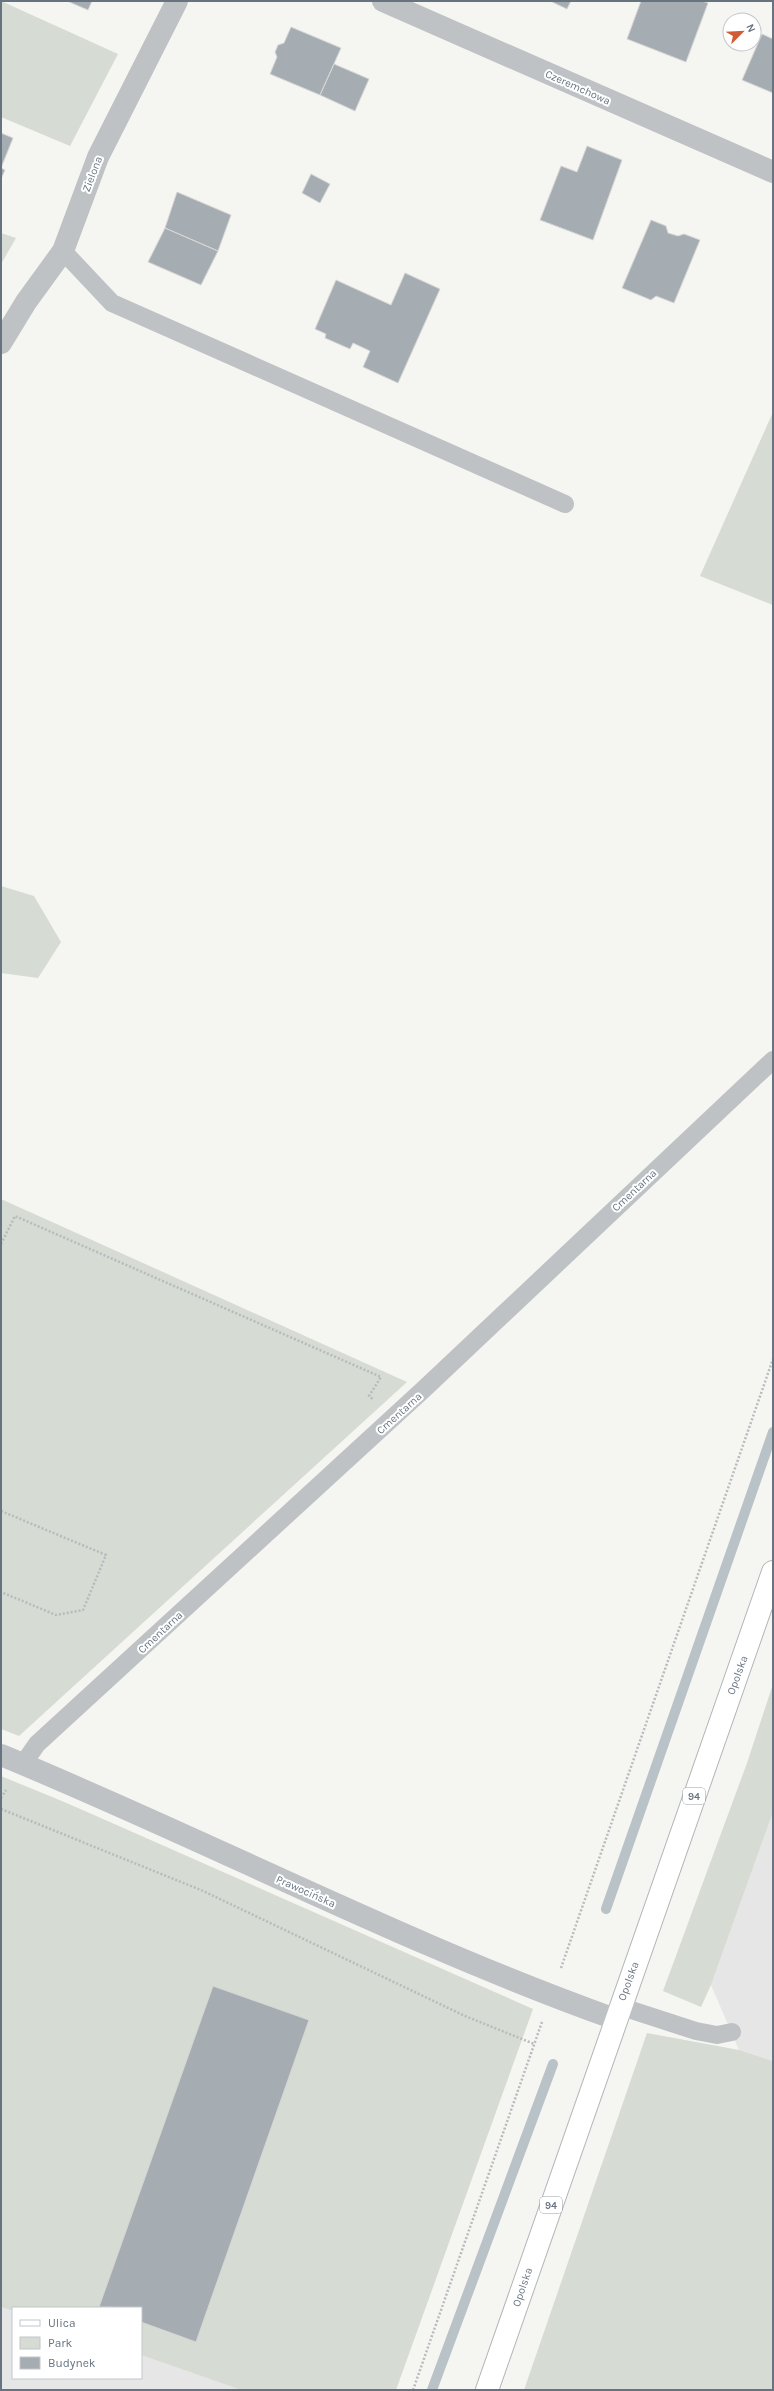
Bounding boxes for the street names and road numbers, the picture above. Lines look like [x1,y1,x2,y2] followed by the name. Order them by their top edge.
[543,67,612,108] street label: Czeremchowa
[80,154,105,194] street label: Zielona
[609,1166,659,1214] street label: Cmentarna
[374,1390,425,1437] street label: Cmentarna
[135,1608,185,1656] street label: Cmentarna
[724,1654,751,1697] street label: Opolska
[683,1788,705,1804] road number: 94
[274,1873,338,1910] street label: Prawocińska
[615,1960,642,2003] street label: Opolska
[540,2197,562,2213] road number: 94
[510,2266,535,2309] street label: Opolska

